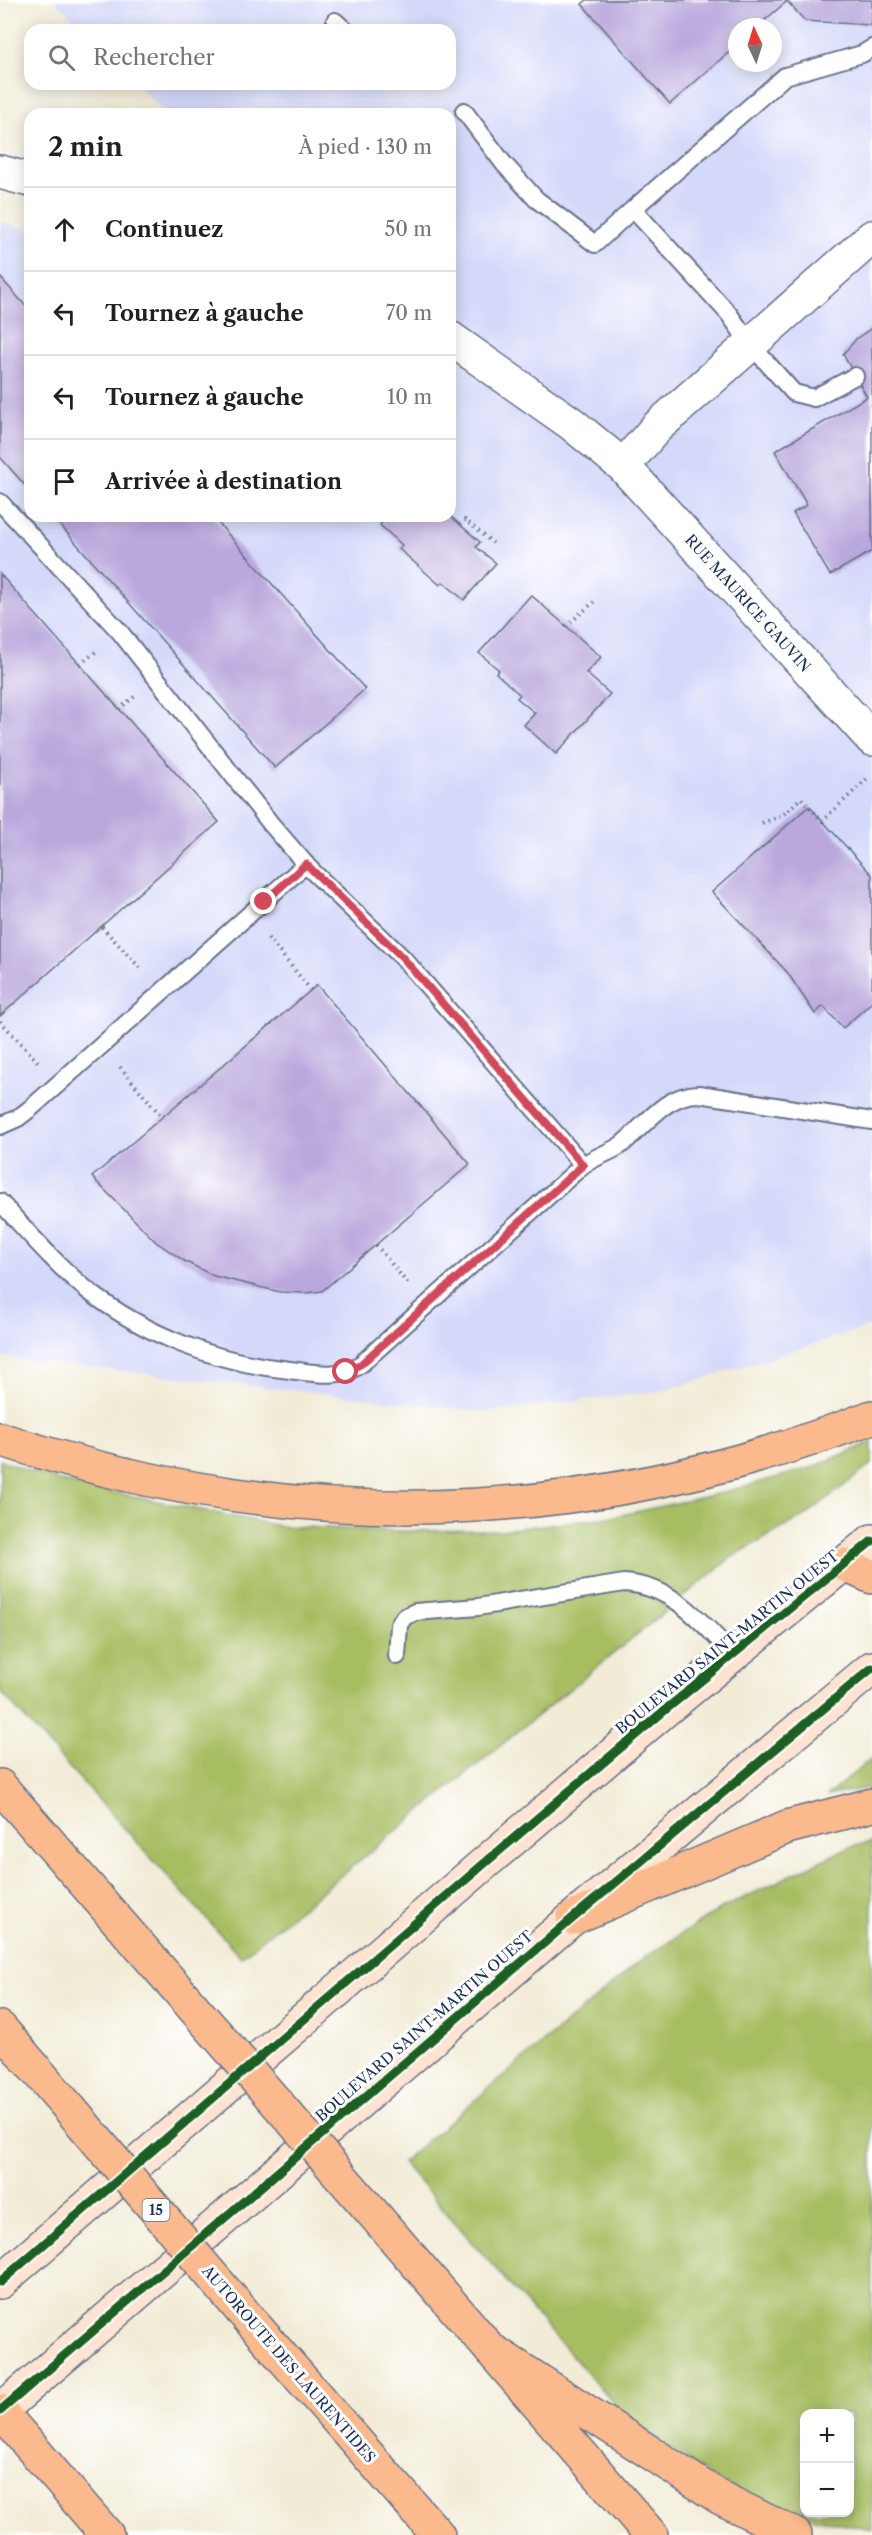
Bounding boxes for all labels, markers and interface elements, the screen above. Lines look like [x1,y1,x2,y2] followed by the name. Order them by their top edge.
[728,18,782,72] north arrow
[24,24,456,90] search box
[45,41,78,74] icon: search
[93,44,215,71] text: Rechercher
[48,131,123,163] text: 2 min
[298,135,432,159] text: À pied · 130 m
[48,213,81,246] icon: ahead
[105,216,224,243] text: Continuez
[385,217,432,241] text: 50 m
[48,297,81,330] icon: left
[105,300,304,327] text: Tournez à gauche
[386,301,432,325] text: 70 m
[48,381,81,414] icon: left
[105,384,304,411] text: Tournez à gauche
[387,385,432,409] text: 10 m
[48,465,81,498] icon: arrive
[105,468,342,495] text: Arrivée à destination
[681,530,815,676] street label: RUE MAURICE GAUVIN
[250,888,276,914] route end
[332,1358,358,1384] route start
[611,1545,843,1738] street label: BOULEVARD SAINT-MARTIN OUEST
[311,1926,537,2126] street label: BOULEVARD SAINT-MARTIN OUEST
[142,2199,170,2221] road number: 15
[198,2261,380,2466] street label: AUTOROUTE DES LAURENTIDES
[800,2409,854,2517] map controls
[800,2409,854,2463] button: +
[800,2463,854,2517] button: −

